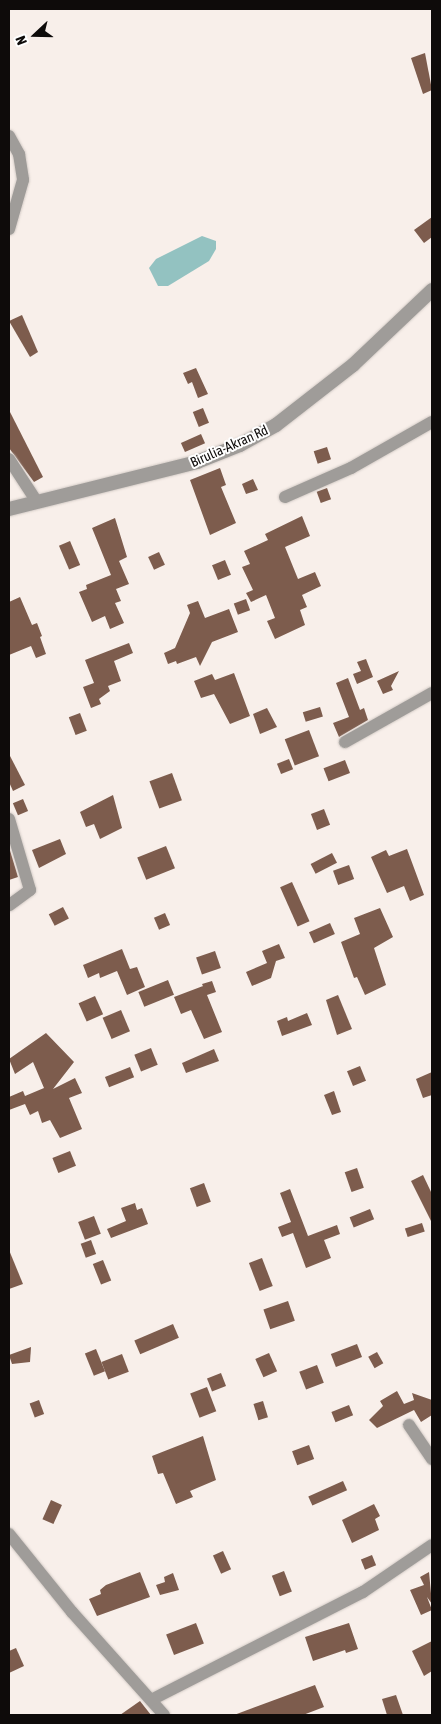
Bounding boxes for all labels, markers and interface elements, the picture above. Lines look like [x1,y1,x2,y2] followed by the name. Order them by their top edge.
[10,10,60,60] north arrow
[12,34,30,47] text: N
[187,421,271,471] street label: Birulia-Akran Rd

